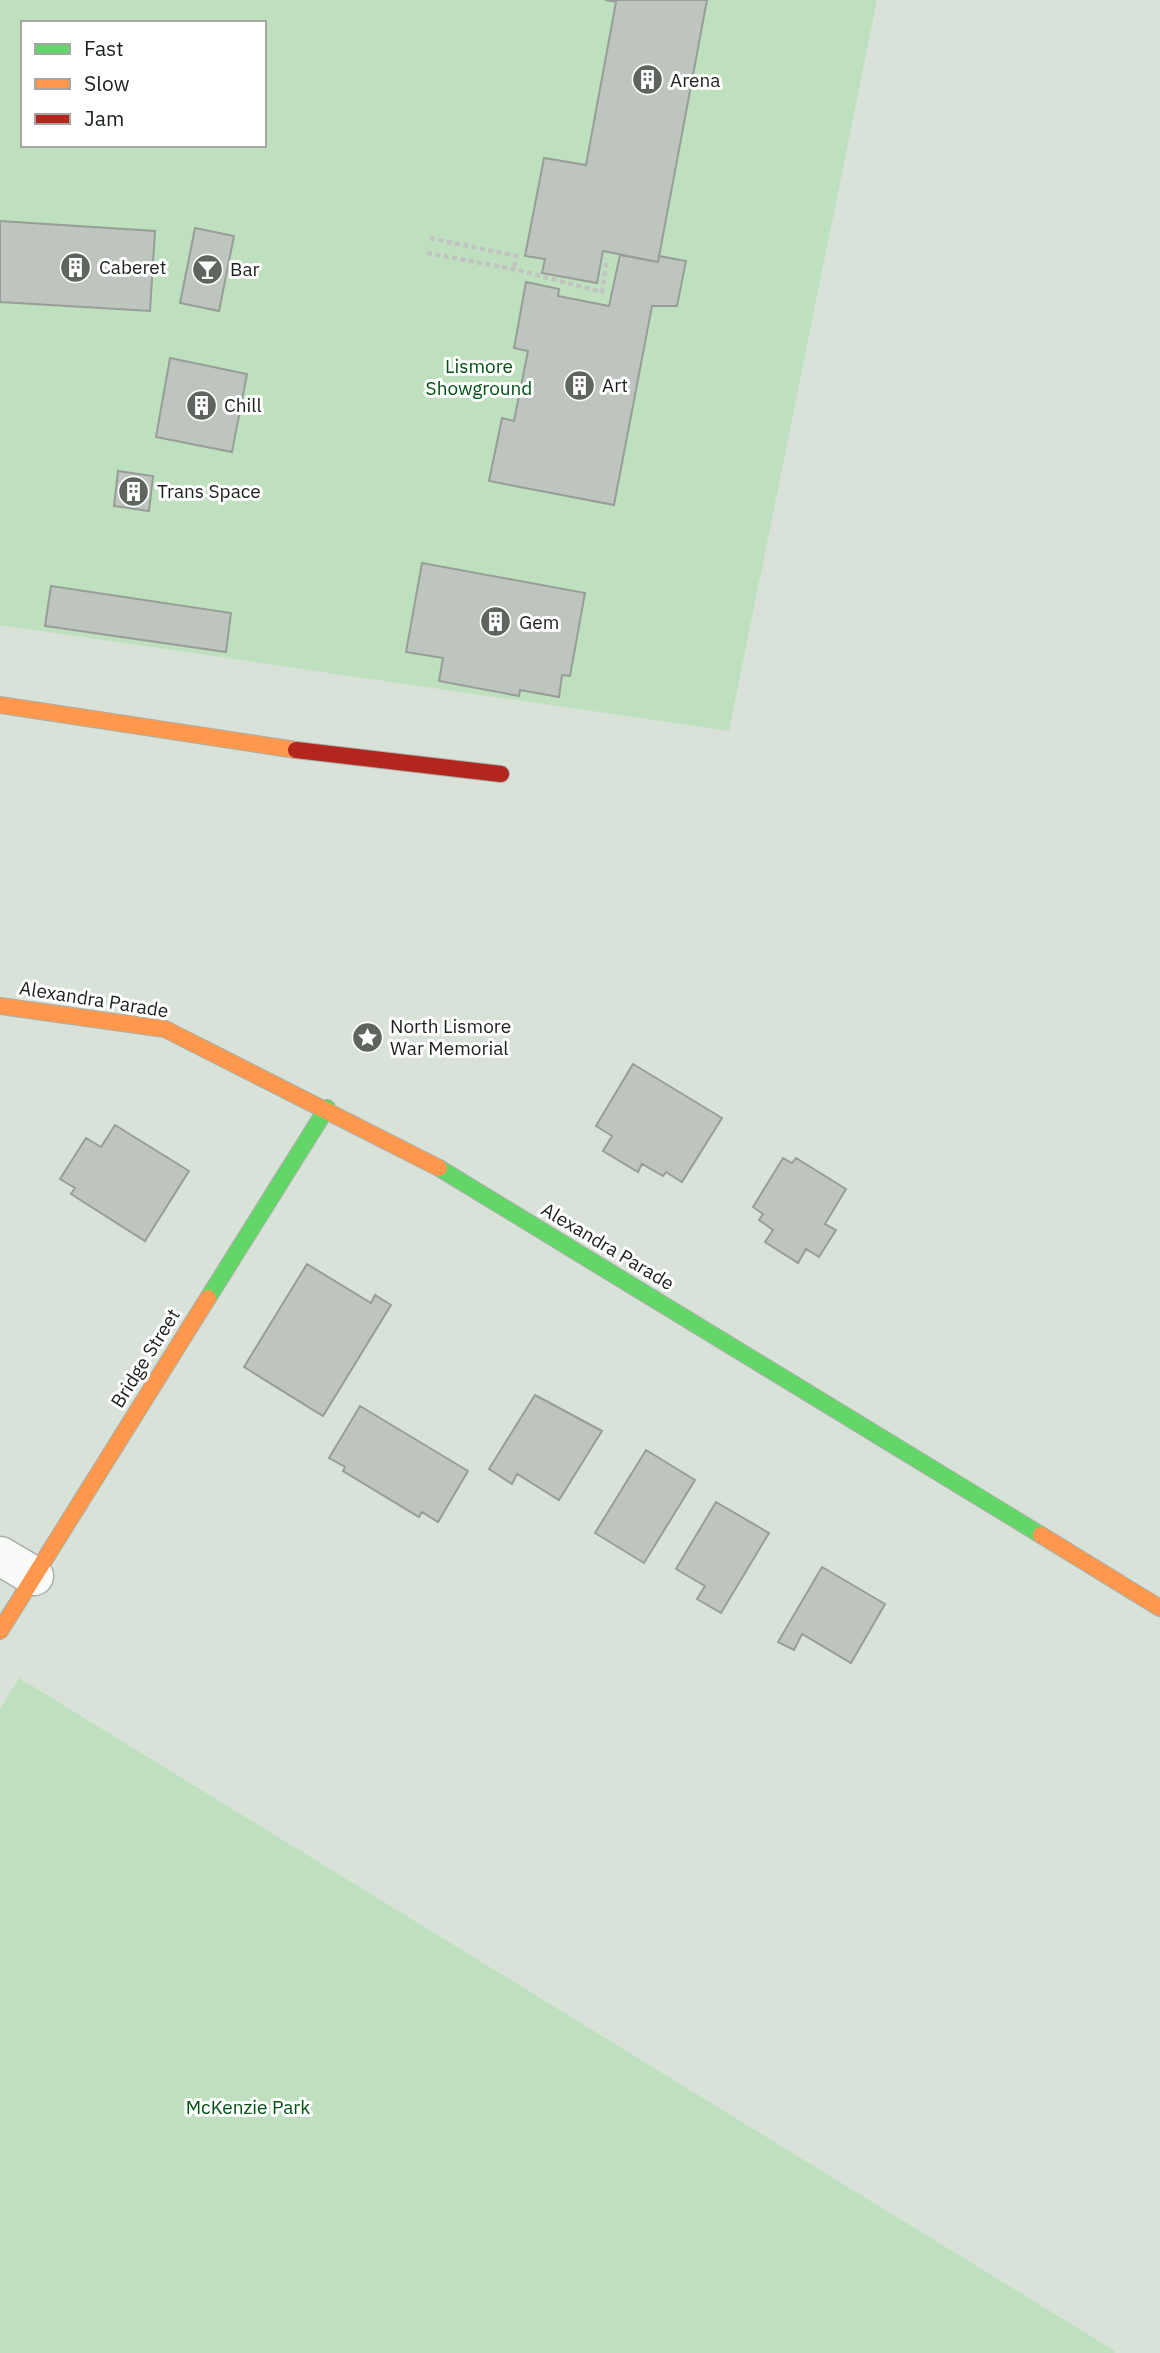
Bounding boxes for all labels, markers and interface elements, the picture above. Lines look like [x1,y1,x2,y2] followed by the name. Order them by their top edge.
[21,21,266,147] legend
[84,34,124,62] text: Fast
[630,63,664,97] building icon: Arena
[670,68,720,92] place label: Arena
[84,69,130,97] text: Slow
[84,104,124,132] text: Jam
[59,250,93,284] building icon: Caberet
[190,252,224,286] bar icon: Bar
[99,255,166,279] place label: Caberet
[230,257,260,281] place label: Bar
[426,354,532,400] park label: Lismore Showground
[562,368,596,402] building icon: Art
[602,373,628,397] place label: Art
[184,388,218,422] building icon: Chill
[224,393,262,417] place label: Chill
[117,474,151,508] building icon: Trans Space
[157,479,261,503] place label: Trans Space
[479,605,513,639] building icon: Gem
[519,610,559,634] place label: Gem
[18,975,170,1023] street label: Alexandra Parade
[390,1014,511,1060] place label: North Lismore War Memorial
[350,1020,384,1054] place icon: North Lismore War Memorial
[537,1197,679,1295] street label: Alexandra Parade
[105,1304,185,1412] street label: Bridge Street
[186,2095,310,2119] park label: McKenzie Park

